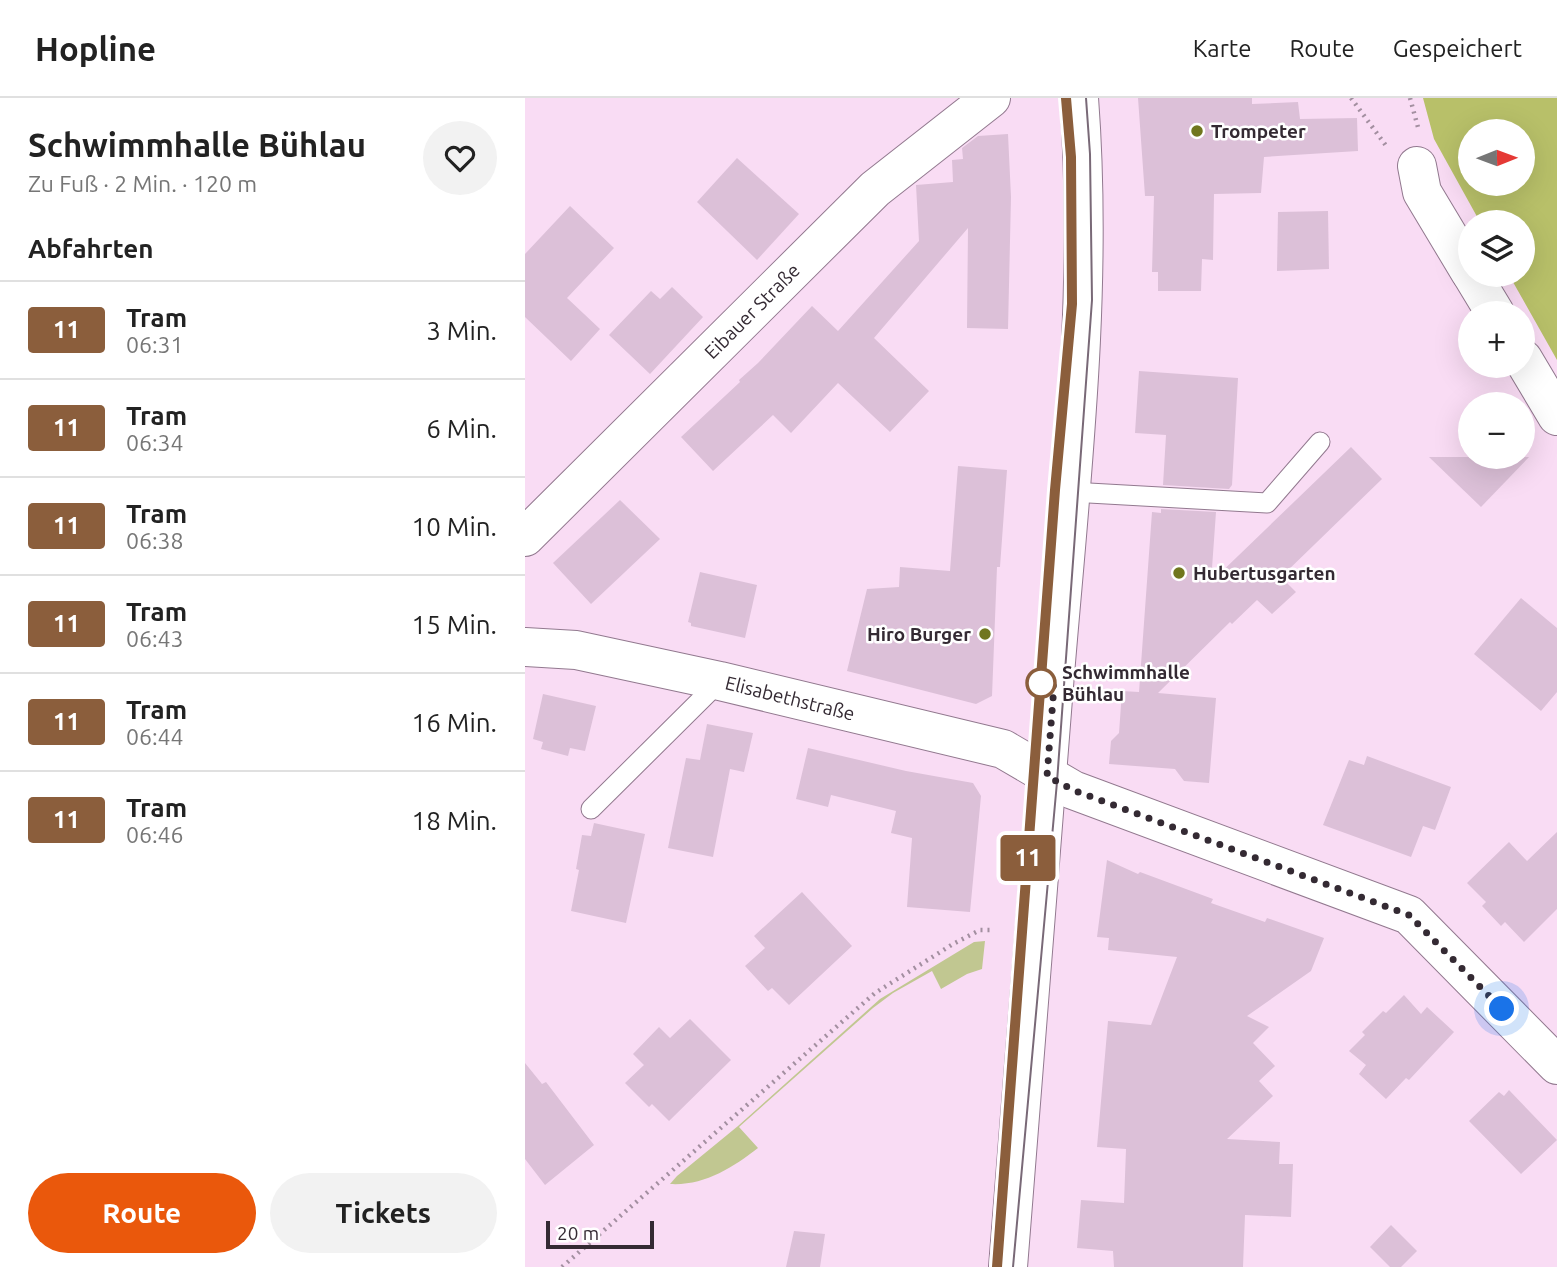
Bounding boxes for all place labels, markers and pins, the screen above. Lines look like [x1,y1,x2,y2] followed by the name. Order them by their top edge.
[1211,120,1306,142] place label: Trompeter
[1189,123,1205,139] marker: Trompeter
[1193,562,1336,584] place label: Hubertusgarten
[1171,565,1187,581] marker: Hubertusgarten
[867,623,971,645] place label: Hiro Burger
[977,626,993,642] marker: Hiro Burger
[1062,661,1190,705] place label: Schwimmhalle Bühlau
[1026,668,1056,698] marker: Schwimmhalle Bühlau

